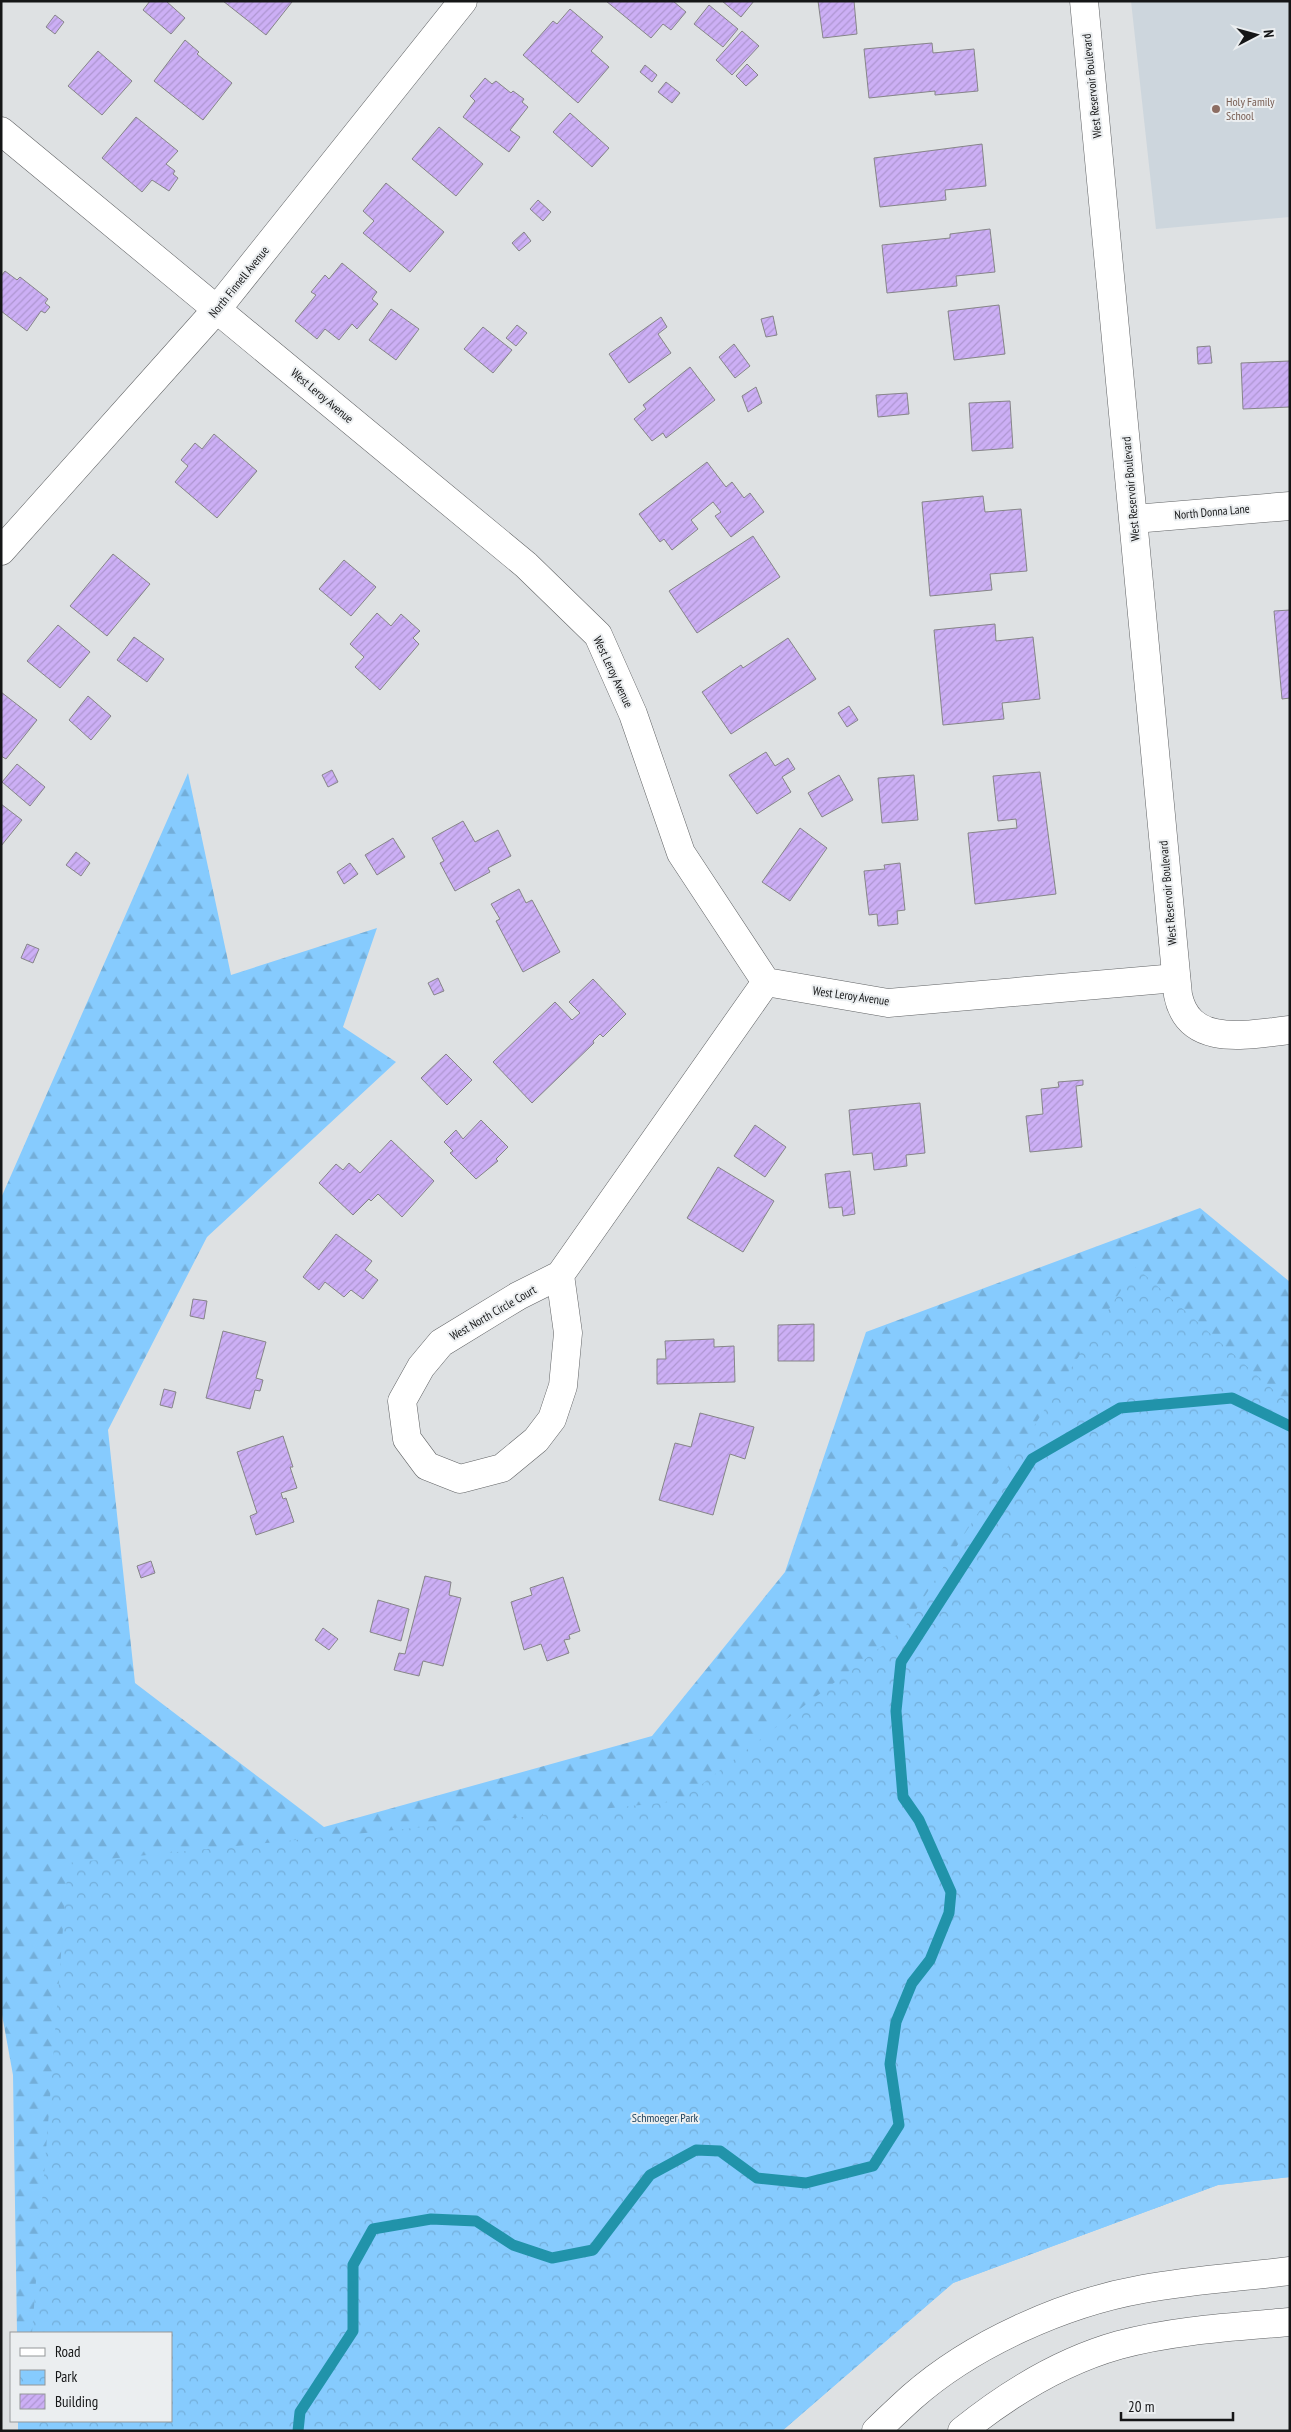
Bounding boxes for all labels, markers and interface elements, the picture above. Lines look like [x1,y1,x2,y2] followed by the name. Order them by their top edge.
[1231,10,1281,60] north arrow
[1260,29,1278,38] text: N
[1079,33,1104,139] street label: West Reservoir Boulevard
[1226,94,1275,123] place label: Holy Family School
[1210,103,1222,115] marker: Holy Family School
[205,243,272,320] street label: North Finnell Avenue
[288,365,357,426] street label: West Leroy Avenue
[1118,436,1143,542] street label: West Reservoir Boulevard
[1174,501,1250,522] street label: North Donna Lane
[590,634,637,710] street label: West Leroy Avenue
[1155,840,1180,946] street label: West Reservoir Boulevard
[812,983,890,1008] street label: West Leroy Avenue
[447,1281,539,1343] street label: West North Circle Court
[632,2110,699,2125] park label: Schmoeger Park
[10,2332,172,2422] legend
[55,2342,81,2361] text: Road
[55,2367,77,2386] text: Park
[1121,2390,1234,2422] scale bar
[55,2392,98,2411] text: Building
[1128,2397,1154,2416] text: 20 m

